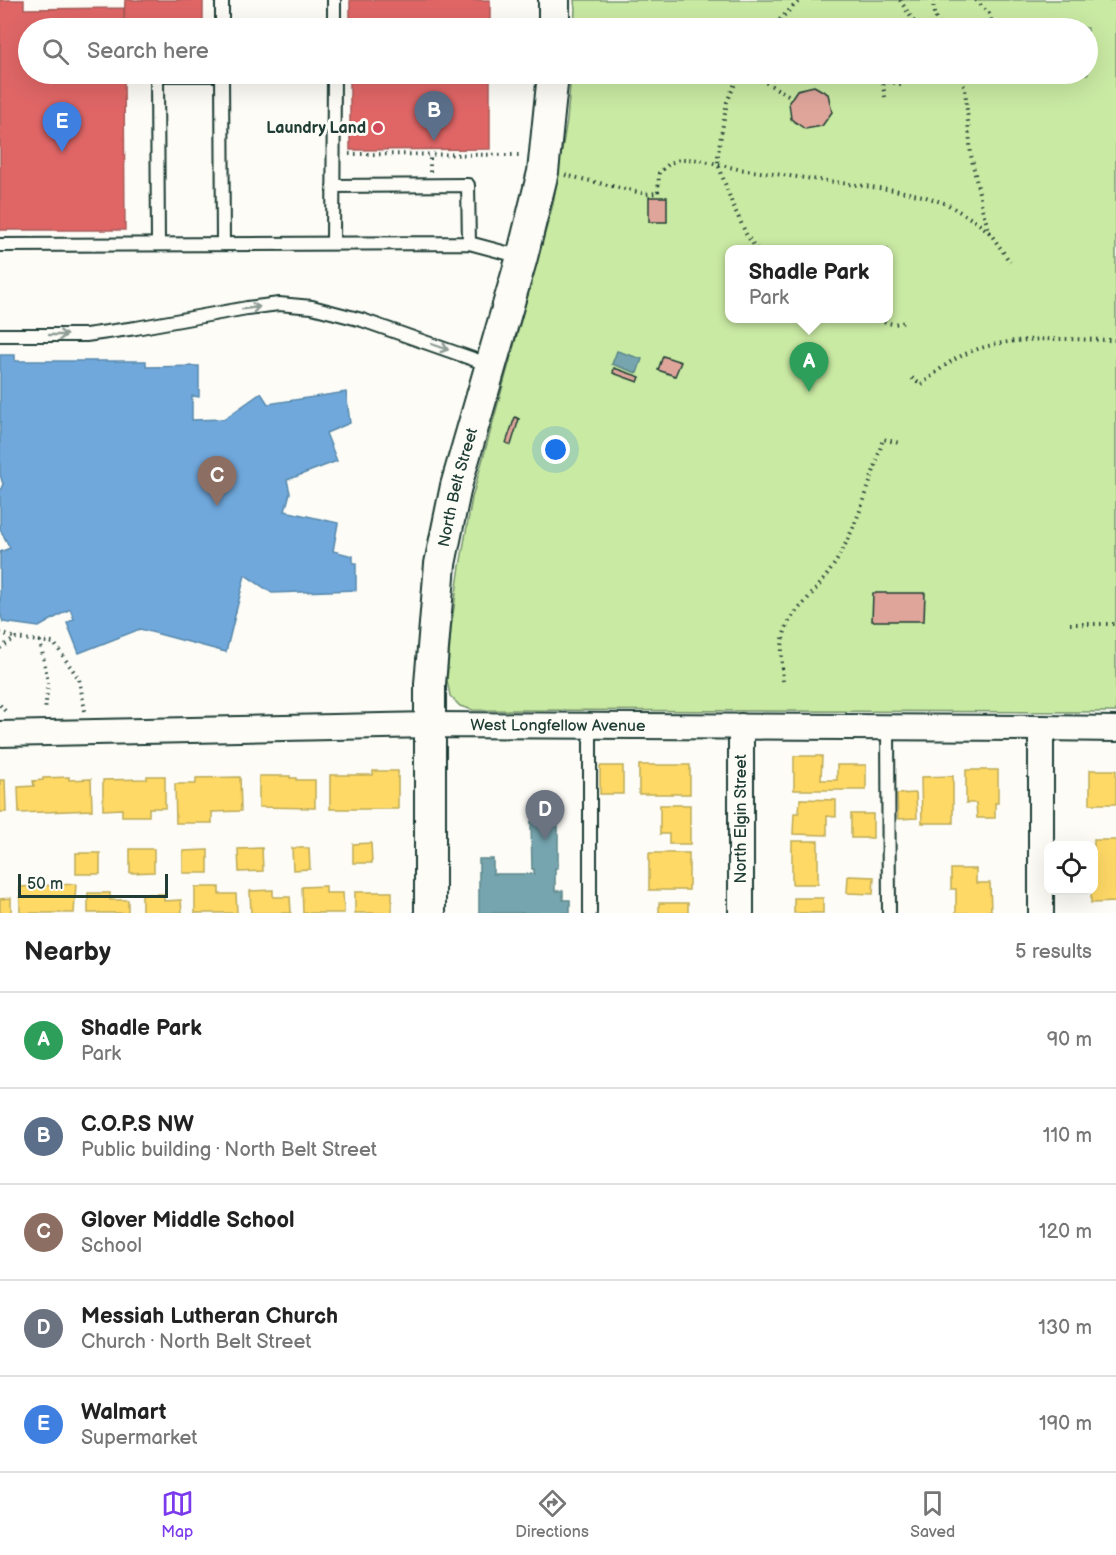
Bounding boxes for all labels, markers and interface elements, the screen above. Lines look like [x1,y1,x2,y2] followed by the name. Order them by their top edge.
[18,18,1098,84] search box
[39,35,72,68] icon: search
[87,38,209,65] text: Search here
[414,92,454,141] pin: B
[42,102,82,152] pin: E
[266,119,366,138] place label: Laundry Land
[371,121,385,135] marker: Laundry Land
[725,245,893,323] popup
[749,259,869,286] text: Shadle Park
[749,286,789,310] text: Park
[241,303,261,314] one-way arrow
[48,329,68,341] one-way arrow
[790,342,828,392] pin: A
[430,343,449,354] one-way arrow
[434,426,482,549] street label: North Belt Street
[541,435,570,464] your location
[198,456,236,506] pin: C
[470,716,646,736] street label: West Longfellow Avenue
[732,754,751,884] street label: North Elgin Street
[526,790,564,840] pin: D
[1044,841,1098,895] map controls
[1044,841,1098,895] button: locate
[18,871,168,899] scale bar
[27,875,63,894] text: 50 m
[24,937,111,968] text: Nearby
[1015,940,1092,964] text: 5 results
[81,1015,202,1042] text: Shadle Park
[37,1028,50,1052] text: A
[1047,1028,1092,1052] text: 90 m
[81,1042,121,1066] text: Park
[81,1111,194,1138] text: C.O.P.S NW
[36,1124,51,1148] text: B
[1043,1124,1092,1148] text: 110 m
[81,1138,377,1162] text: Public building · North Belt Street
[81,1207,294,1234] text: Glover Middle School
[36,1220,51,1244] text: C
[1039,1220,1092,1244] text: 120 m
[81,1234,142,1258] text: School
[81,1303,338,1330] text: Messiah Lutheran Church
[37,1316,50,1340] text: D
[1038,1316,1092,1340] text: 130 m
[81,1330,311,1354] text: Church · North Belt Street
[81,1399,166,1426] text: Walmart
[37,1412,50,1436] text: E
[1039,1412,1092,1436] text: 190 m
[81,1426,197,1450] text: Supermarket
[161,1487,194,1542] tab: Map
[515,1487,589,1542] tab: Directions
[910,1487,955,1542] tab: Saved

